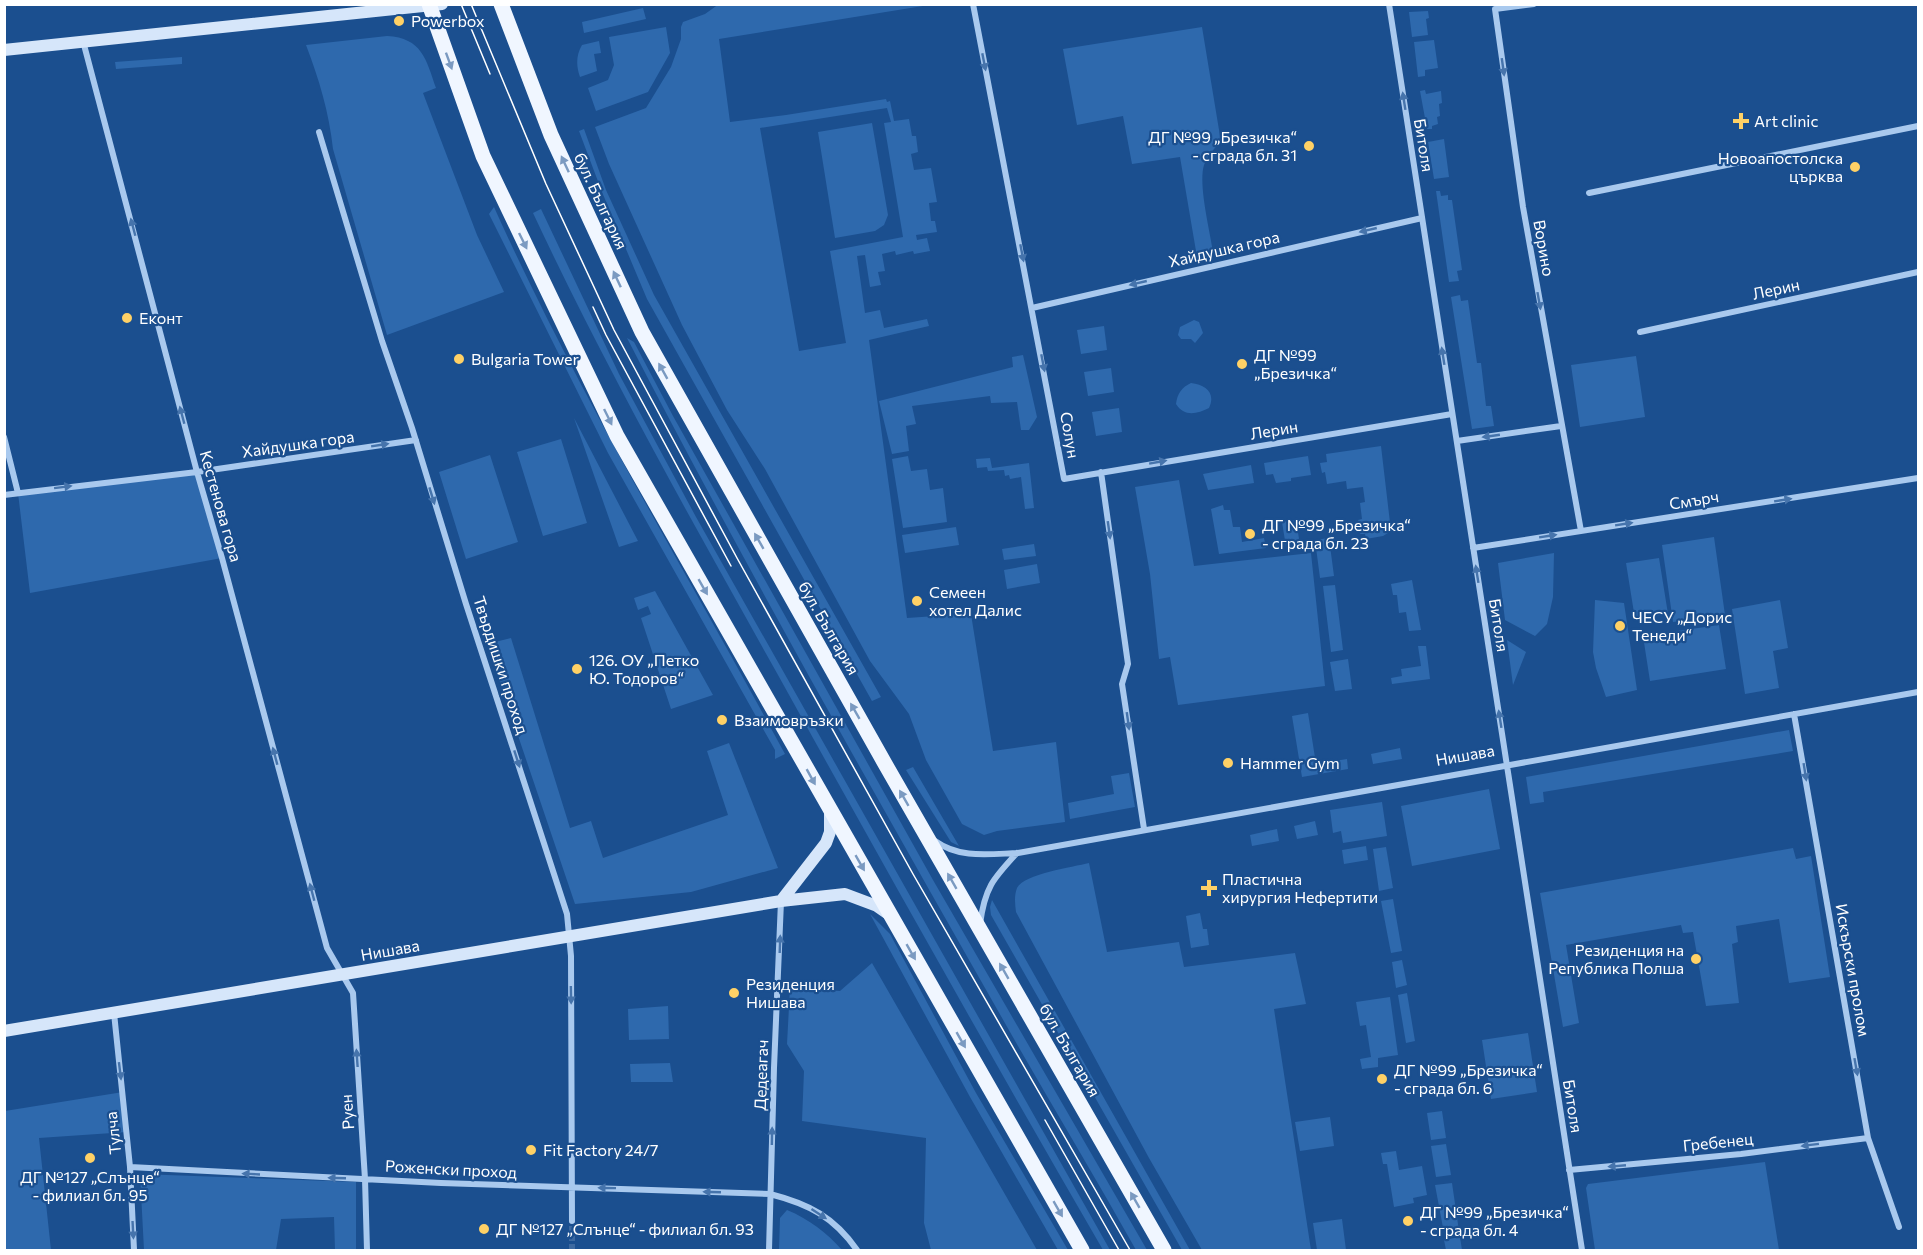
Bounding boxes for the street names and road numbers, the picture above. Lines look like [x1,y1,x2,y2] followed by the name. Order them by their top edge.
[1411,117,1438,173] street label: Битоля
[571,149,632,252] street label: бул. България
[1530,218,1559,278] street label: Ворино
[1167,227,1281,271] street label: Хайдушка гора
[1750,274,1801,303] street label: Лерин
[1057,410,1084,460] street label: Солун
[1249,416,1299,443] street label: Лерин
[241,426,355,461] street label: Хайдушка гора
[196,448,246,564] street label: Кестенова гора
[1668,486,1720,513] street label: Смърч
[795,578,864,678] street label: бул. България
[470,593,533,737] street label: Твърдишки проход
[1486,597,1513,653] street label: Битоля
[1434,740,1496,769] street label: Нишава
[1832,902,1875,1038] street label: Искърски пролом
[359,935,421,964] street label: Нишава
[1036,1000,1105,1100] street label: бул. България
[750,1039,771,1111] street label: Дедеагач
[1560,1078,1587,1134] street label: Битоля
[336,1094,357,1130] street label: Руен
[101,1111,124,1155] street label: Тулча
[1682,1128,1755,1155] street label: Гребенец
[385,1156,518,1181] street label: Роженски проход

